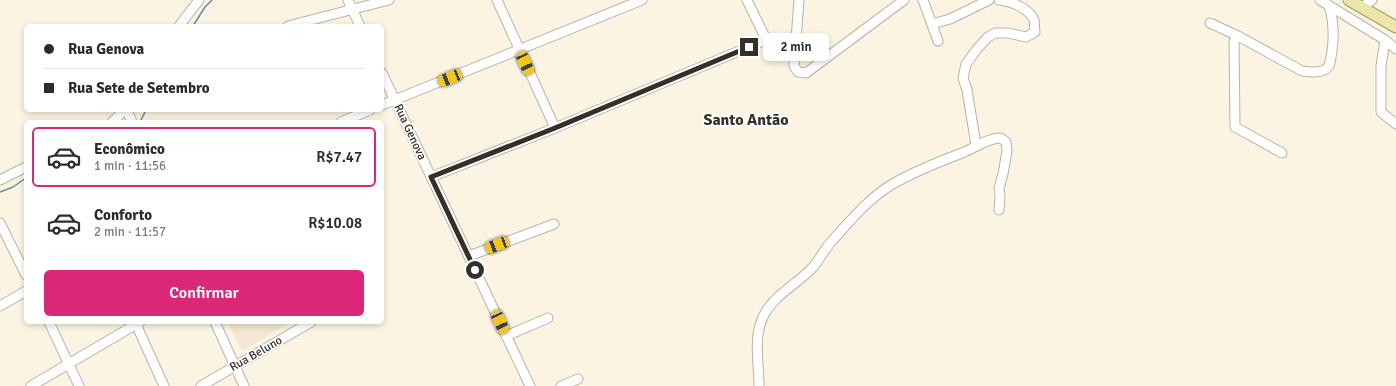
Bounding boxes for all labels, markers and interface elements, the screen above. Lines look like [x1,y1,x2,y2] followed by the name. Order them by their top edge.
[763,33,829,61] callout: 2 min
[740,38,758,56] route end
[780,39,812,55] text: 2 min
[68,40,144,58] text: Rua Genova
[514,50,536,76] car
[437,68,463,88] car
[68,79,210,97] text: Rua Sete de Setembro
[390,102,430,162] street label: Rua Genova
[703,110,789,130] district label: Santo Antão
[46,139,82,175] icon: car
[94,140,165,158] text: Econômico
[316,148,362,166] text: R$7.47
[94,158,166,174] text: 1 min · 11:56
[46,205,82,241] icon: car
[94,206,152,224] text: Conforto
[308,214,362,232] text: R$10.08
[94,224,166,240] text: 2 min · 11:57
[484,235,510,255] car
[466,261,484,279] route start
[44,270,364,316] button: Confirmar
[489,309,511,335] car
[227,333,285,375] street label: Rua Beluno

